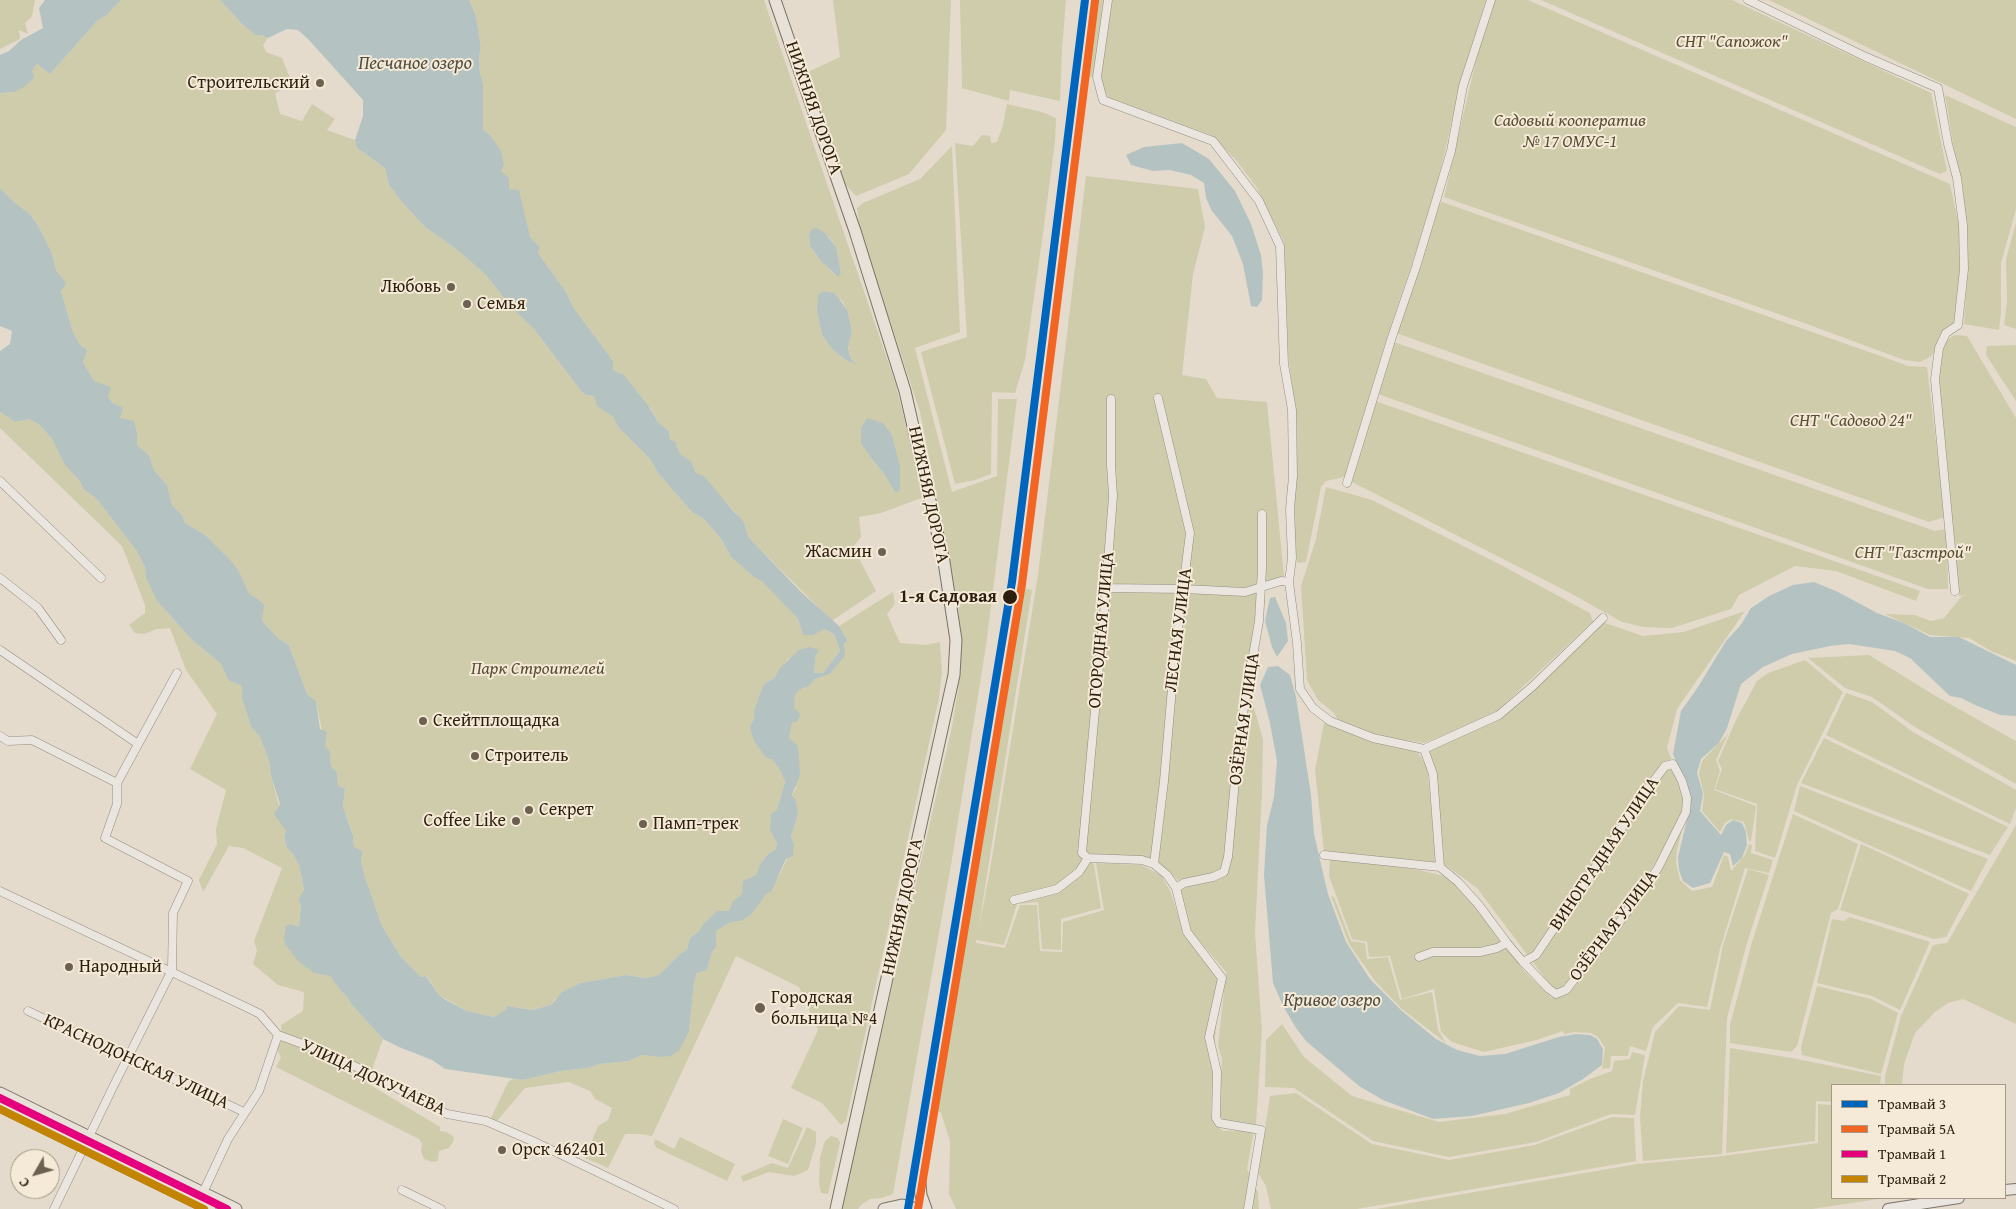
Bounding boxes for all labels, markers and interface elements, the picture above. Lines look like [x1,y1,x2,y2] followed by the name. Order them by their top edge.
[1676,31,1788,53] park label: СНТ "Сапожок"
[780,38,846,178] street label: НИЖНЯЯ ДОРОГА
[358,53,472,75] water label: Песчаное озеро
[188,72,310,94] place label: Строительский
[314,77,326,89] marker: Строительский
[1494,110,1646,152] park label: Садовый кооператив № 17 ОМУС-1
[381,276,441,298] place label: Любовь
[445,281,457,293] marker: Любовь
[477,293,526,315] place label: Семья
[461,298,473,310] marker: Семья
[1790,410,1912,432] park label: СНТ "Садовод 24"
[903,424,953,566] street label: НИЖНЯЯ ДОРОГА
[805,541,872,563] place label: Жасмин
[1855,542,1971,564] park label: СНТ "Газстрой"
[876,546,888,558] marker: Жасмин
[1084,551,1120,709] street label: ОГОРОДНАЯ УЛИЦА
[1161,567,1197,693] street label: ЛЕСНАЯ УЛИЦА
[899,586,997,608] place label: 1-я Садовая
[1001,588,1019,606] marker: 1-я Садовая
[1225,651,1265,787] street label: ОЗЁРНАЯ УЛИЦА
[471,658,605,680] park label: Парк Строителей
[433,710,560,732] place label: Скейтплощадка
[417,715,429,727] marker: Скейтплощадка
[485,745,569,767] place label: Строитель
[469,750,481,762] marker: Строитель
[1546,773,1664,935] street label: ВИНОГРАДНАЯ УЛИЦА
[539,799,594,821] place label: Секрет
[523,804,535,816] marker: Секрет
[424,810,506,832] place label: Coffee Like
[653,813,739,835] place label: Памп-трек
[510,815,522,827] marker: Coffee Like
[637,818,649,830] marker: Памп-трек
[878,836,928,978] street label: НИЖНЯЯ ДОРОГА
[1565,866,1663,986] street label: ОЗЁРНАЯ УЛИЦА
[79,956,162,978] place label: Народный
[63,961,75,973] marker: Народный
[771,987,877,1030] place label: Городская больница №4
[1283,990,1381,1012] water label: Кривое озеро
[753,1001,767,1015] marker: Городская больница №4
[40,1010,232,1114] street label: КРАСНОДОНСКАЯ УЛИЦА
[297,1035,449,1121] street label: УЛИЦА ДОКУЧАЕВА
[1831,1084,2006,1199] legend
[1878,1093,1946,1114] text: Трамвай 3
[1878,1118,1955,1139] text: Трамвай 5А
[512,1139,606,1161] place label: Орск 462401
[1878,1143,1946,1164] text: Трамвай 1
[496,1144,508,1156] marker: Орск 462401
[10,1149,60,1199] north arrow
[1878,1168,1946,1189] text: Трамвай 2
[14,1173,34,1192] text: С

